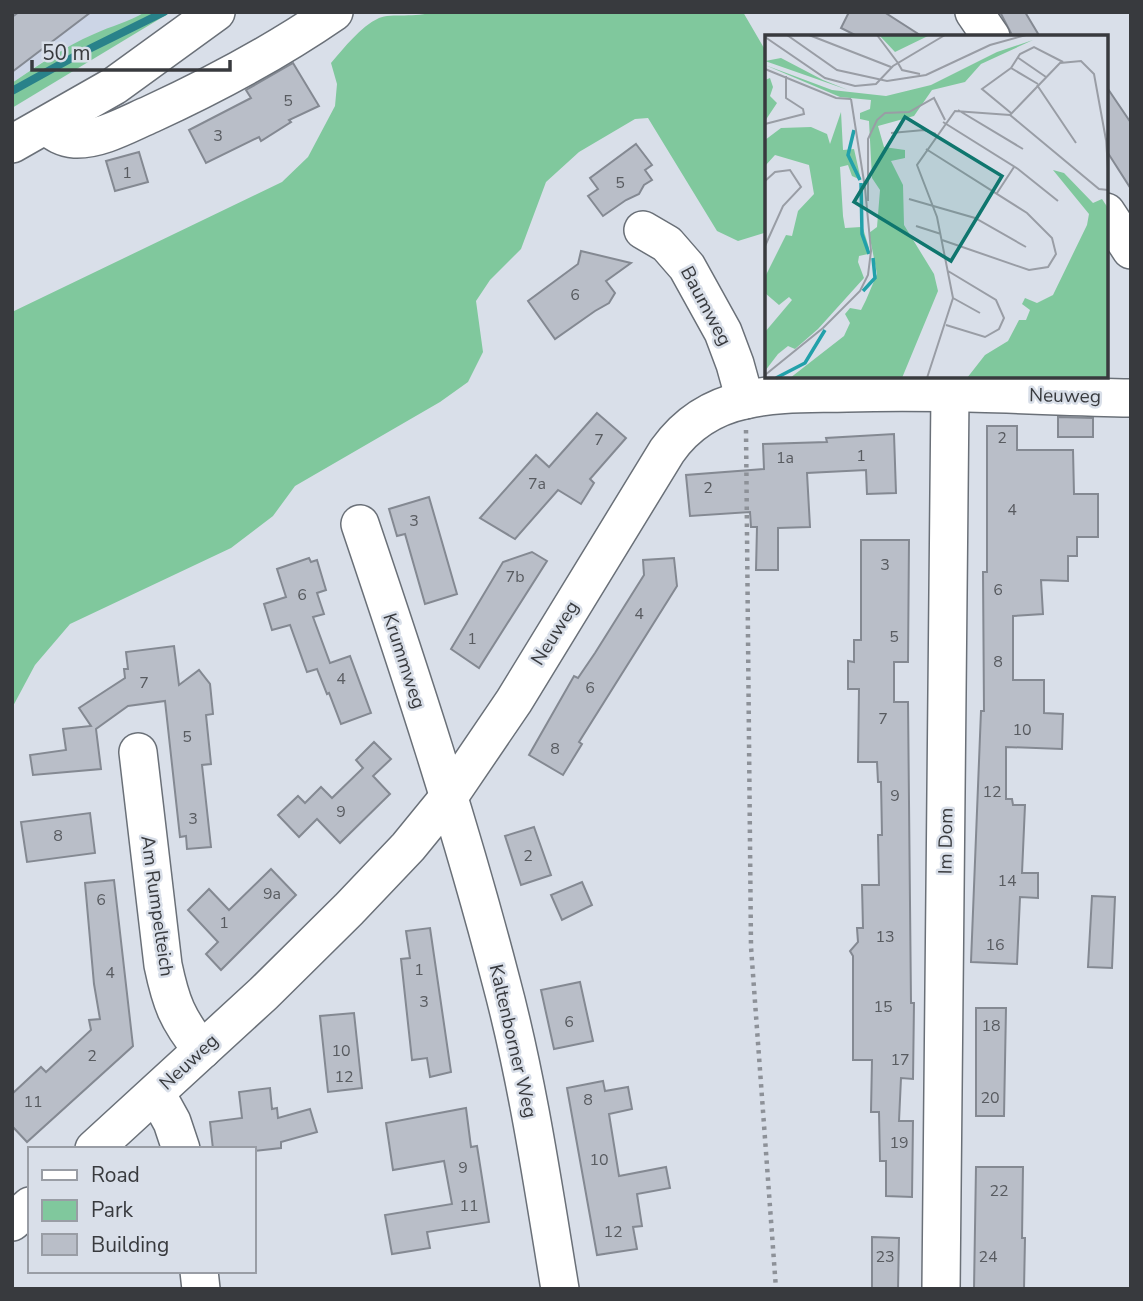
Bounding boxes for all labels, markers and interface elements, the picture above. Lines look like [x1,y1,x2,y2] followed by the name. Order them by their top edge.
[32,28,229,72] scale bar
[765,35,1108,378] inset map
[42,39,91,67] text: 50 m
[283,90,293,112] house number: 5
[213,125,223,147] house number: 3
[122,162,132,184] house number: 1
[615,172,625,194] house number: 5
[674,262,738,350] street label: Baumweg
[570,284,580,306] house number: 6
[1029,382,1101,410] street label: Neuweg
[997,427,1007,449] house number: 2
[594,429,604,451] house number: 7
[856,445,866,467] house number: 1
[776,447,794,469] house number: 1a
[528,473,546,495] house number: 7a
[703,477,713,499] house number: 2
[1007,499,1017,521] house number: 4
[409,510,419,532] house number: 3
[880,554,890,576] house number: 3
[506,566,524,588] house number: 7b
[993,579,1003,601] house number: 6
[297,584,307,606] house number: 6
[525,596,585,670] street label: Neuweg
[634,603,644,625] house number: 4
[376,610,432,712] street label: Krummweg
[889,626,899,648] house number: 5
[467,628,477,650] house number: 1
[993,651,1003,673] house number: 8
[336,668,346,690] house number: 4
[139,672,149,694] house number: 7
[585,677,595,699] house number: 6
[878,708,888,730] house number: 7
[1012,719,1032,741] house number: 10
[182,726,192,748] house number: 5
[550,738,560,760] house number: 8
[982,781,1002,803] house number: 12
[890,785,900,807] house number: 9
[336,801,346,823] house number: 9
[932,807,960,875] street label: Im Dom
[188,808,198,830] house number: 3
[53,825,63,847] house number: 8
[134,834,180,978] street label: Am Rumpelteich
[523,845,533,867] house number: 2
[997,870,1017,892] house number: 14
[263,883,281,905] house number: 9a
[96,889,106,911] house number: 6
[219,912,229,934] house number: 1
[875,926,895,948] house number: 13
[985,934,1005,956] house number: 16
[414,959,424,981] house number: 1
[105,962,115,984] house number: 4
[483,962,543,1120] street label: Kaltenborner Weg
[419,991,429,1013] house number: 3
[873,996,893,1018] house number: 15
[564,1011,574,1033] house number: 6
[981,1015,1001,1037] house number: 18
[154,1028,224,1096] street label: Neuweg
[331,1040,351,1062] house number: 10
[87,1045,97,1067] house number: 2
[890,1049,910,1071] house number: 17
[334,1066,354,1088] house number: 12
[980,1087,1000,1109] house number: 20
[583,1089,593,1111] house number: 8
[23,1091,43,1113] house number: 11
[889,1132,909,1154] house number: 19
[28,1147,256,1273] legend
[589,1149,609,1171] house number: 10
[458,1157,468,1179] house number: 9
[91,1161,140,1189] text: Road
[989,1180,1009,1202] house number: 22
[459,1195,479,1217] house number: 11
[91,1196,133,1224] text: Park
[603,1221,623,1243] house number: 12
[91,1231,169,1259] text: Building
[875,1246,895,1268] house number: 23
[978,1246,998,1268] house number: 24

